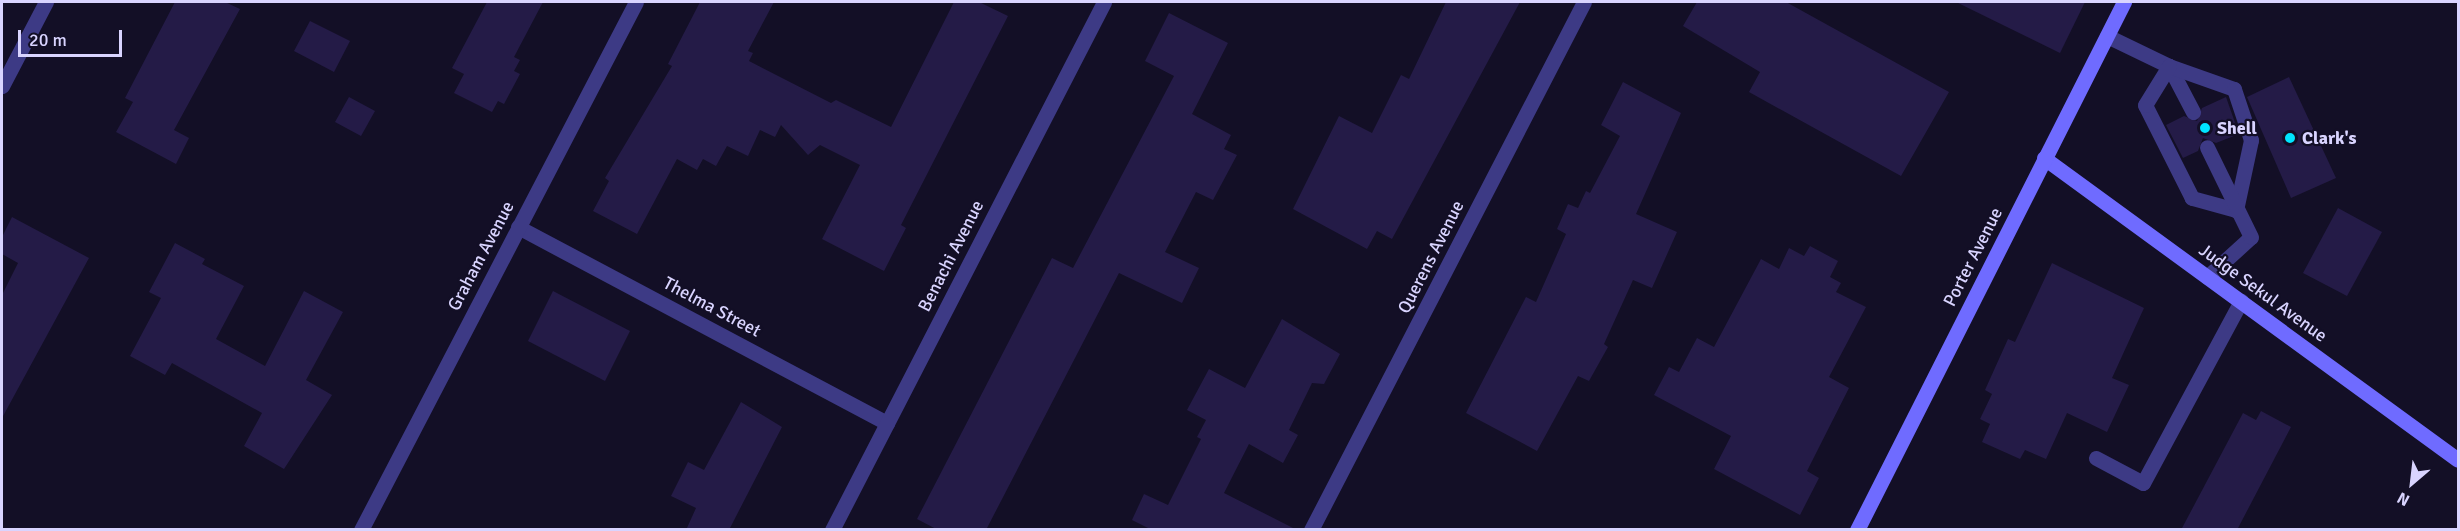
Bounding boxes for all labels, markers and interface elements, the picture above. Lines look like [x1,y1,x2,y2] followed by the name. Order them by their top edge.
[21,18,124,56] scale bar
[29,29,67,51] text: 20 m
[2217,117,2257,139] place label: Shell
[2198,121,2212,135] marker: Shell
[2302,127,2357,149] place label: Clark's
[2283,131,2297,145] marker: Clark's
[914,197,988,315] street label: Benachi Avenue
[1393,197,1469,317] street label: Querens Avenue
[443,198,519,314] street label: Graham Avenue
[1939,204,2007,310] street label: Porter Avenue
[2195,239,2331,347] street label: Judge Sekul Avenue
[660,272,764,342] street label: Thelma Street
[2382,453,2442,513] north arrow
[2394,487,2413,510] text: N

